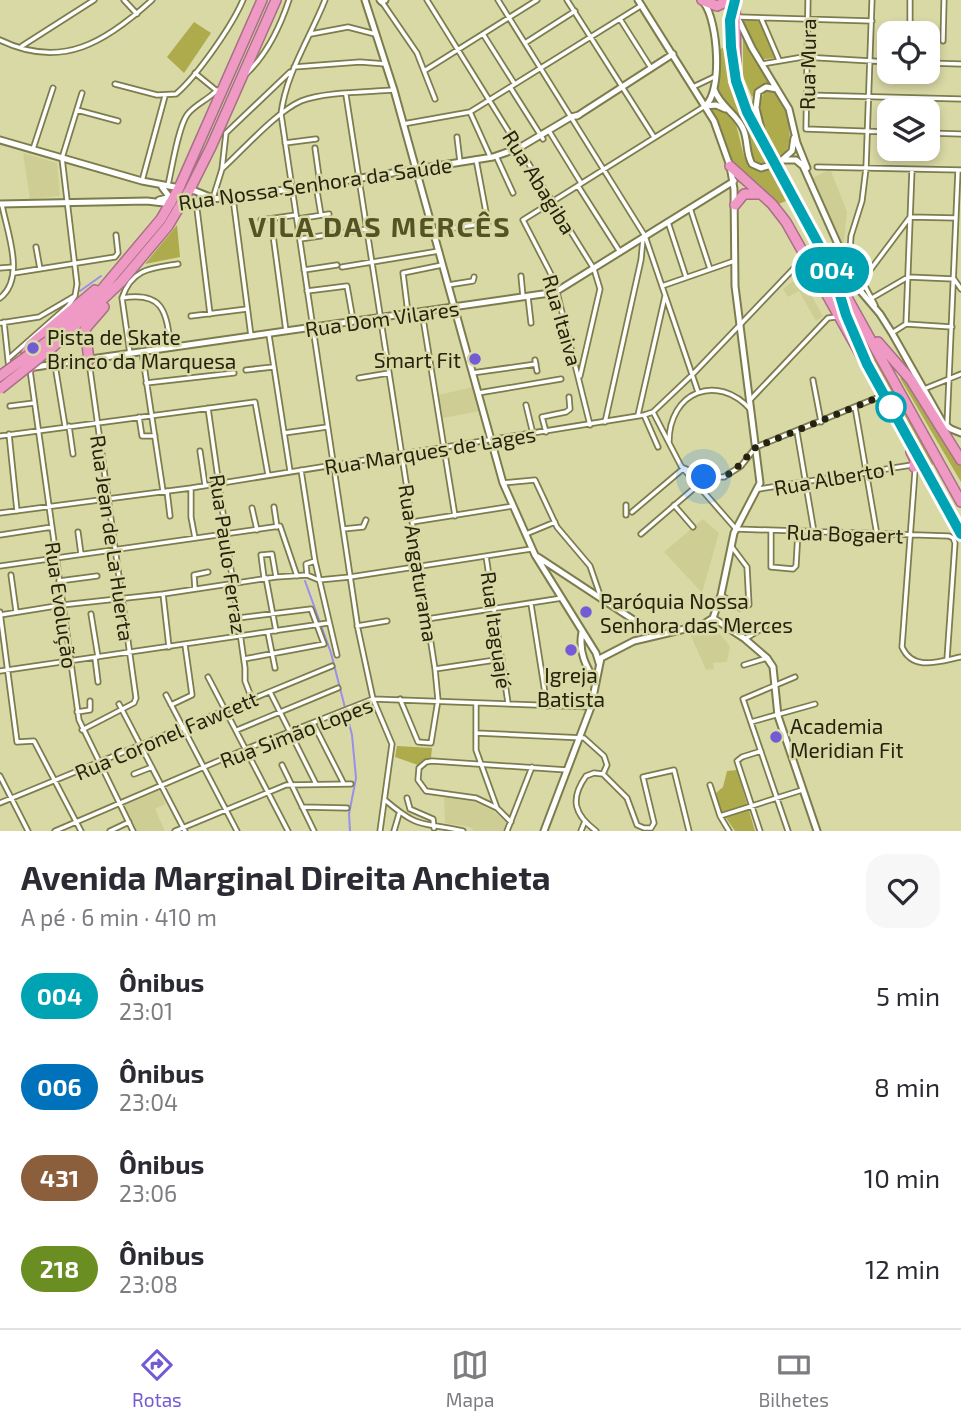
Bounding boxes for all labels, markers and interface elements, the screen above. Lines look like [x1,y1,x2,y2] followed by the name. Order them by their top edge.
[794,18,820,110] street label: Rua Mura
[877,21,940,161] map controls
[877,21,940,84] button: locate
[877,98,940,161] button: layers
[498,125,582,239] street label: Rua Abagiba
[176,151,454,215] street label: Rua Nossa Senhora da Saúde
[248,209,512,243] district label: VILA DAS MERCÊS
[792,247,872,293] line badge: 004
[809,255,855,284] text: 004
[538,271,588,369] street label: Rua Itaiva
[303,295,461,341] street label: Rua Dom Vilares
[47,324,236,373] place label: Pista de Skate Brinco da Marquesa
[25,340,41,356] marker: Pista de Skate Brinco da Marquesa
[374,347,461,372] place label: Smart Fit
[467,351,483,367] marker: Smart Fit
[876,392,906,422] unlabelled marker
[322,421,538,479] street label: Rua Marques de Lages
[86,433,140,643] street label: Rua Jean de La Huerta
[772,454,896,500] street label: Rua Alberto I
[686,459,721,494] your location
[205,472,253,636] street label: Rua Paulo Ferraz
[394,483,444,643] street label: Rua Angaturama
[786,518,904,548] street label: Rua Bogaert
[39,540,83,670] street label: Rua Evolução
[475,570,518,690] street label: Rua Itaguajé
[600,588,793,637] place label: Paróquia Nossa Senhora das Merces
[578,604,594,620] marker: Paróquia Nossa Senhora das Merces
[563,642,579,658] marker: Igreja Batista
[537,662,605,711] place label: Igreja Batista
[71,685,261,785] street label: Rua Coronel Fawcett
[216,691,376,773] street label: Rua Simão Lopes
[790,713,904,762] place label: Academia Meridian Fit
[768,729,784,745] marker: Academia Meridian Fit
[866,854,940,928] button: heart
[21,857,551,897] text: Avenida Marginal Direita Anchieta
[21,903,217,931] text: A pé · 6 min · 410 m
[119,966,204,997] text: Ônibus
[876,980,940,1011] text: 5 min
[37,981,82,1010] text: 004
[119,997,173,1025] text: 23:01
[119,1057,204,1088] text: Ônibus
[874,1071,940,1102] text: 8 min
[37,1072,82,1101] text: 006
[119,1088,178,1116] text: 23:04
[119,1148,204,1179] text: Ônibus
[864,1162,940,1193] text: 10 min
[40,1163,79,1192] text: 431
[119,1179,177,1207] text: 23:06
[119,1239,204,1270] text: Ônibus
[865,1253,940,1284] text: 12 min
[40,1254,79,1283] text: 218
[119,1270,178,1298] text: 23:08
[132,1346,182,1411] tab: Rotas
[446,1346,494,1411] tab: Mapa
[758,1346,829,1411] tab: Bilhetes

